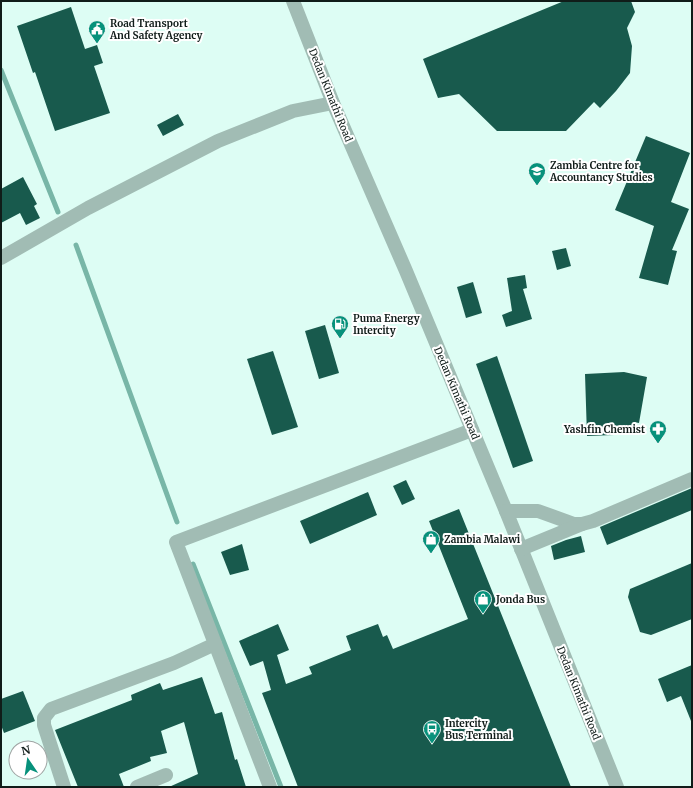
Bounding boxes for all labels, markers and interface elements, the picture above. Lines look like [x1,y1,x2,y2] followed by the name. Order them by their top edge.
[109,17,202,42] place label: Road Transport And Safety Agency
[87,19,107,44] public building icon: Road Transport And Safety Agency
[306,47,355,144] street label: Dedan Kimathi Road
[549,159,653,184] place label: Zambia Centre for Accountancy Studies
[527,161,547,186] school or university icon: Zambia Centre for Accountancy Studies
[353,312,420,337] place label: Puma Energy Intercity
[330,314,350,339] fuel station icon: Puma Energy Intercity
[431,345,482,442] street label: Dedan Kimathi Road
[648,419,668,444] pharmacy icon: Yashfin Chemist
[563,423,645,436] place label: Yashfin Chemist
[421,529,441,554] shop icon: Zambia Malawi
[444,533,521,546] place label: Zambia Malawi
[473,589,493,614] shop icon: Jonda Bus
[495,593,545,606] place label: Jonda Bus
[554,645,603,742] street label: Dedan Kimathi Road
[445,717,513,742] place label: Intercity Bus Terminal
[422,719,442,744] bus stop icon: Intercity Bus Terminal
[8,740,48,780] north arrow
[20,742,32,758] text: N

